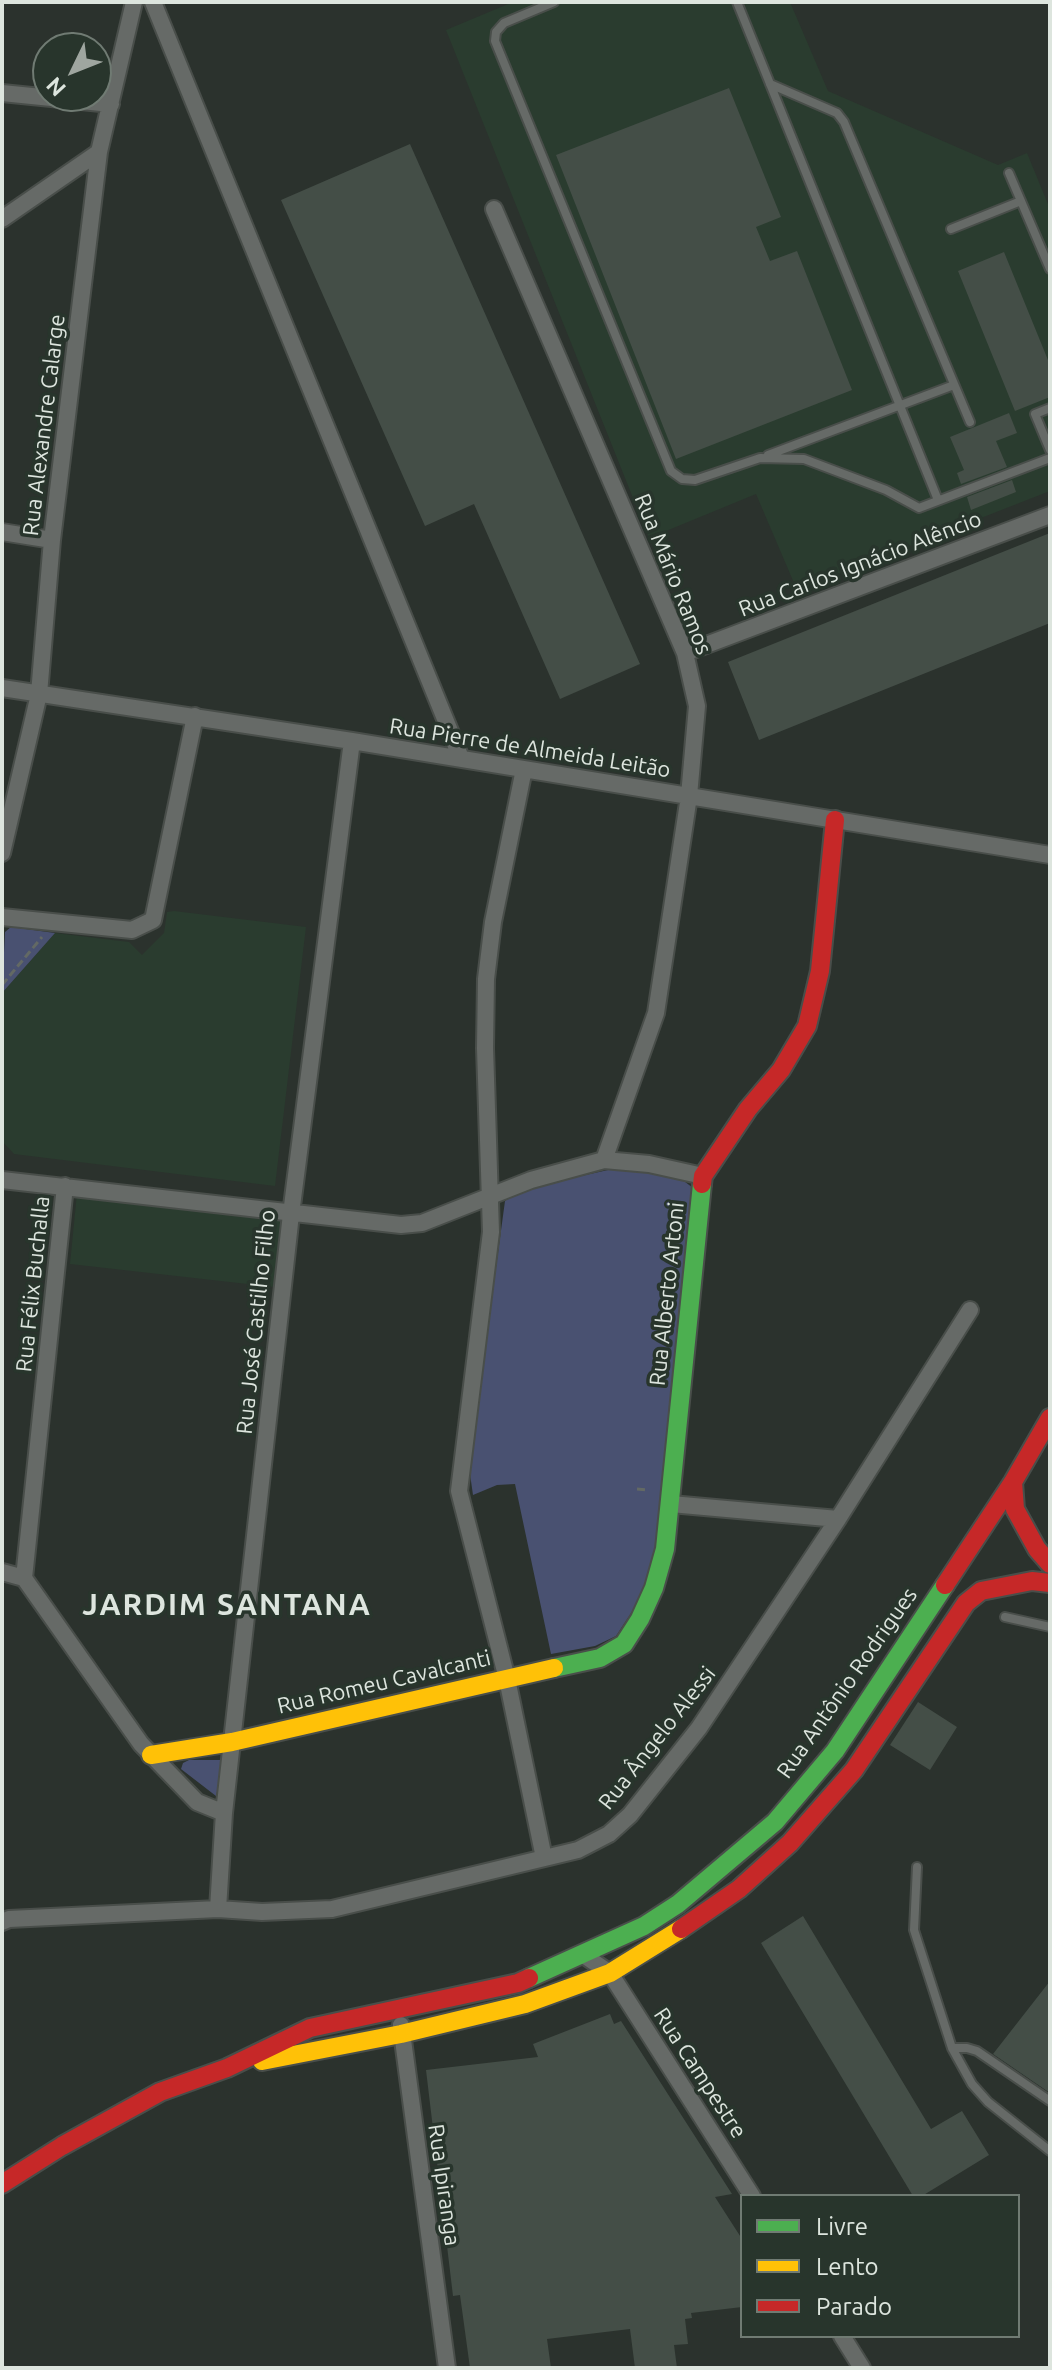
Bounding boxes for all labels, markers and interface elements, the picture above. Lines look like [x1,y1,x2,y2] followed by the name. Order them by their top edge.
[32,32,112,112] north arrow
[41,73,70,102] text: N
[17,313,71,537] street label: Rua Alexandre Calarge
[629,490,717,658] street label: Rua Mário Ramos
[735,505,985,623] street label: Rua Carlos Ignácio Alêncio
[387,713,673,783] street label: Rua Pierre de Almeida Leitão
[11,1195,55,1373] street label: Rua Félix Buchalla
[644,1201,690,1387] street label: Rua Alberto Artoni
[231,1208,281,1436] street label: Rua José Castilho Filho
[771,1583,923,1783] street label: Rua Antônio Rodrigues
[82,1587,372,1623] district label: JARDIM SANTANA
[275,1645,493,1719] street label: Rua Romeu Cavalcanti
[593,1661,721,1815] street label: Rua Ângelo Alessi
[648,2003,752,2143] street label: Rua Campestre
[422,2122,466,2248] street label: Rua Ipiranga
[740,2194,1020,2338] legend
[816,2213,868,2240] text: Livre
[816,2253,879,2280] text: Lento
[816,2293,892,2320] text: Parado

